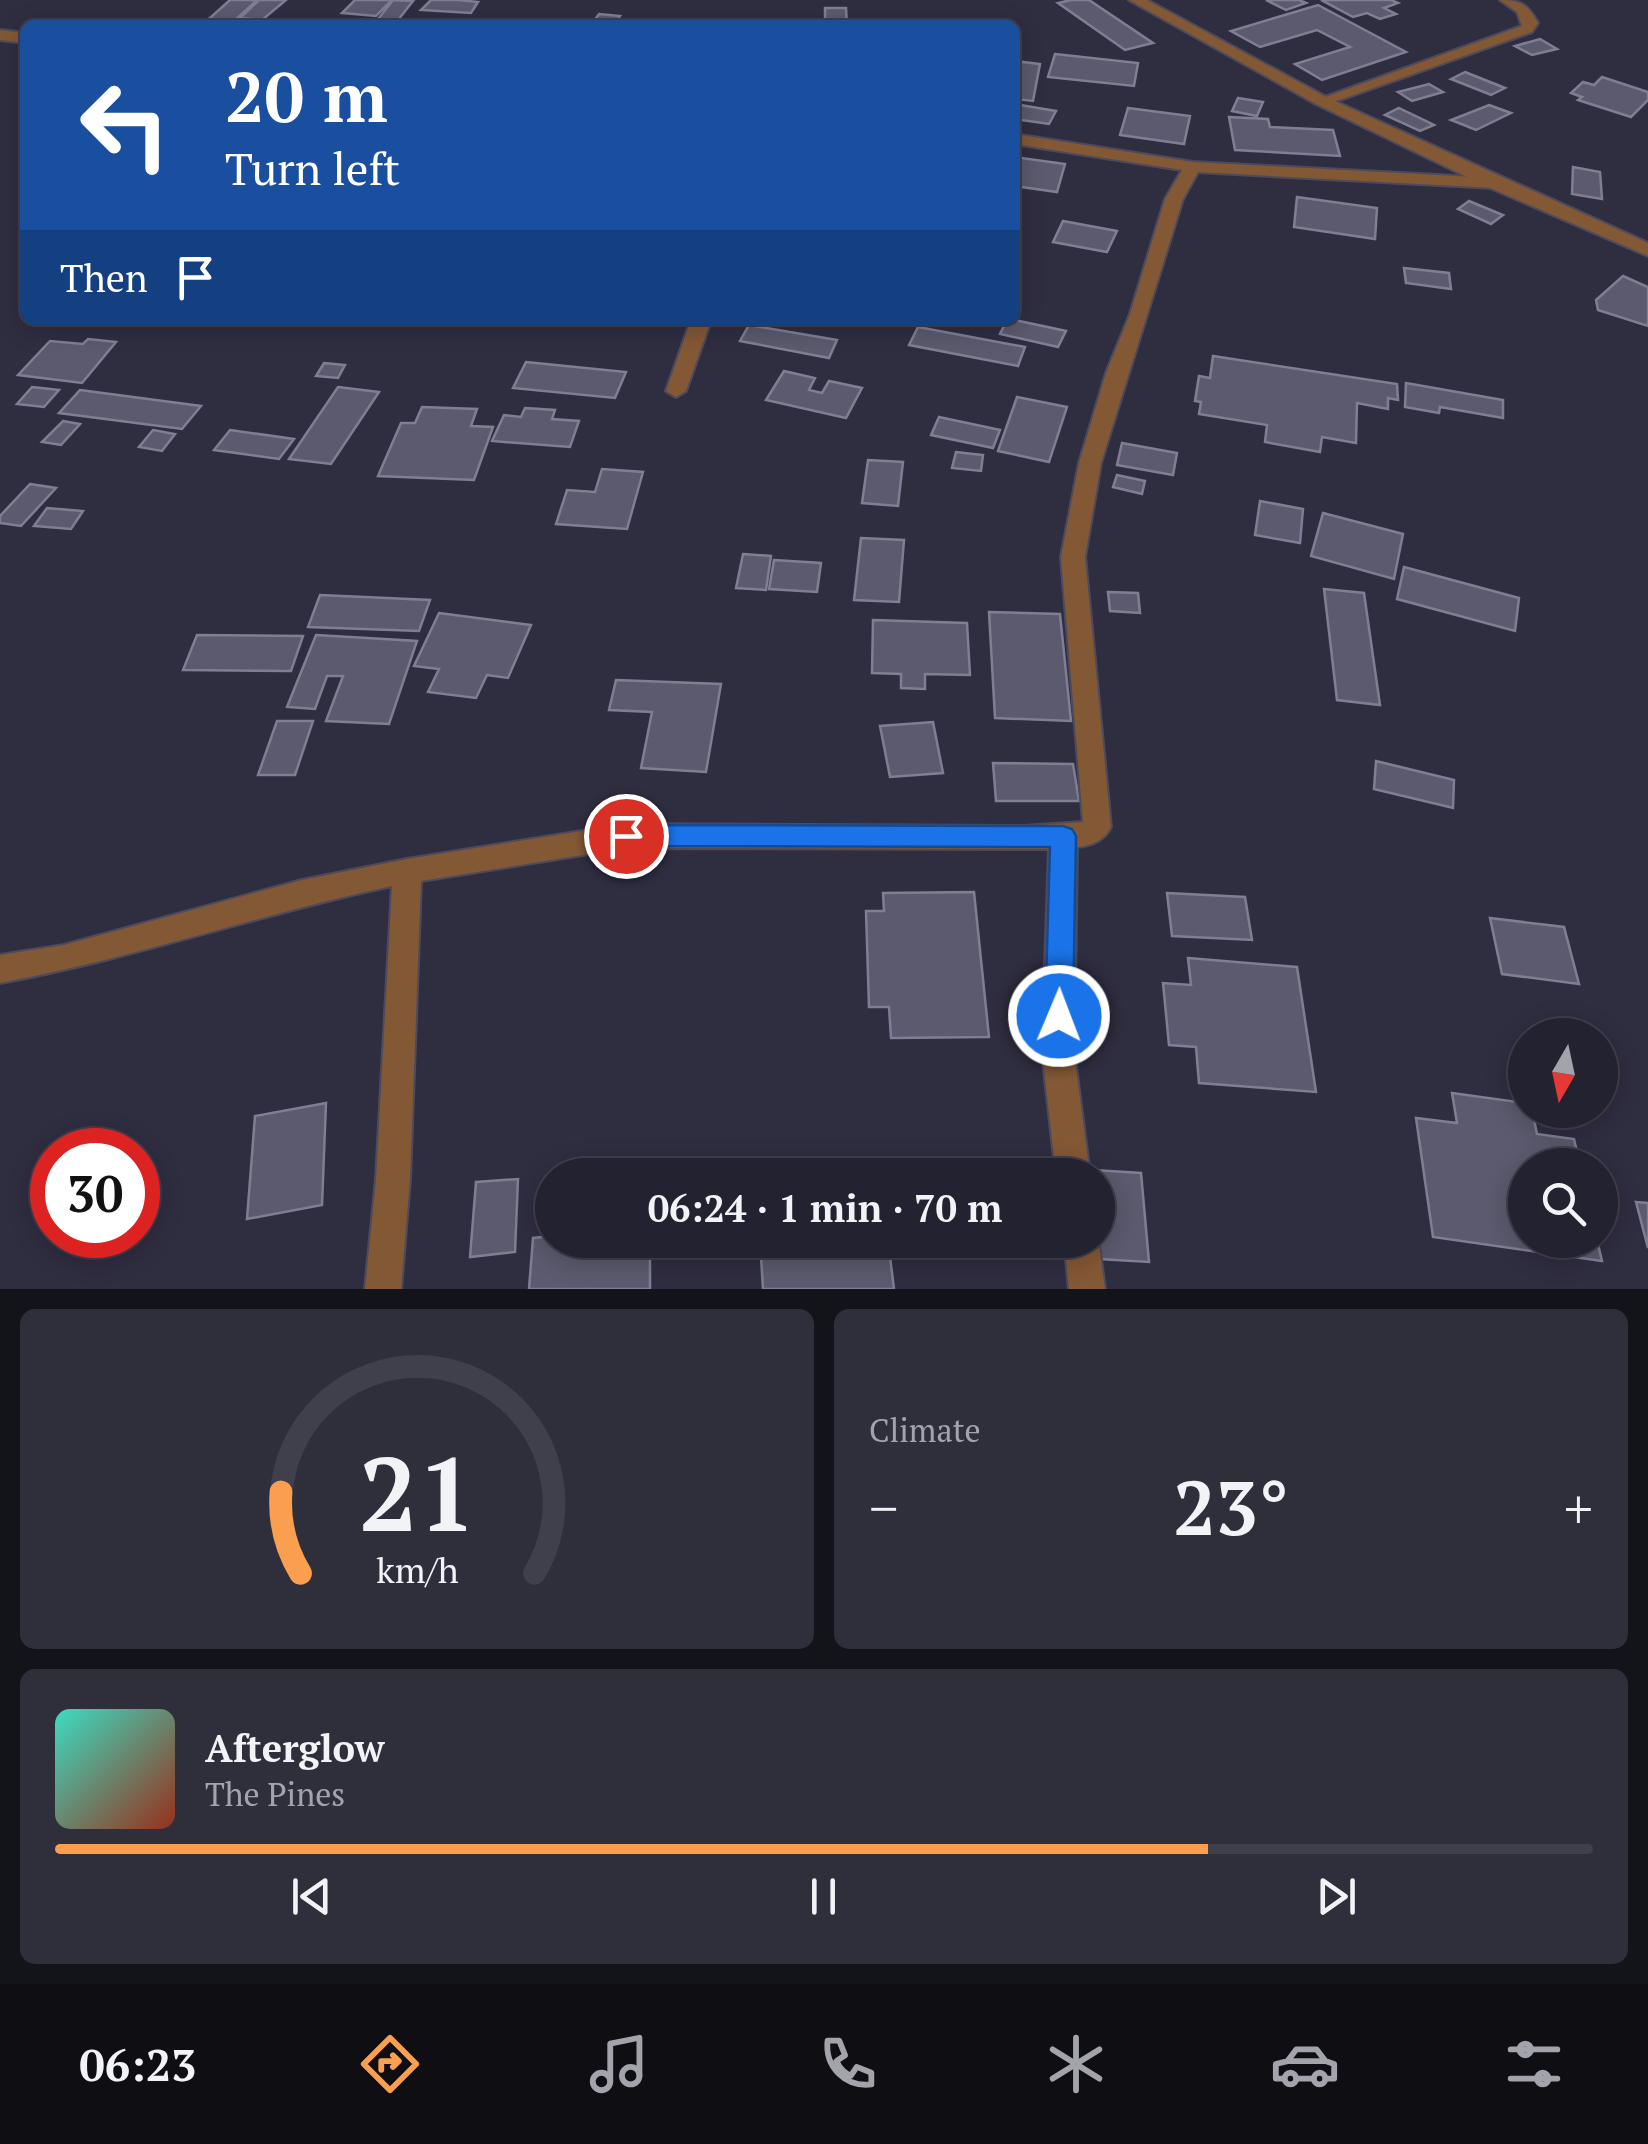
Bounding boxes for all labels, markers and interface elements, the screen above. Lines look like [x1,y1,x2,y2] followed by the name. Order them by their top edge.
[225,49,388,142] text: 20 m
[60,60,190,190] icon: left
[225,138,400,198] text: Turn left
[168,250,223,305] icon: arrive
[60,253,148,303] text: Then
[584,794,669,879] pin
[599,809,654,864] icon: arrive
[1007,964,1111,1068] position arrow
[1508,1018,1618,1128] north arrow
[1508,1018,1618,1258] map controls
[30,1128,160,1258] speed limit sign: 30
[1508,1148,1618,1258] button: search
[648,1183,1002,1233] text: 06:24 · 1 min · 70 m
[869,1409,981,1451] text: Climate
[358,1423,476,1561] text: 21
[1173,1457,1289,1556] text: 23°
[869,1471,898,1544] text: −
[1564,1471,1593,1544] text: +
[376,1546,458,1593] text: km/h
[205,1723,385,1773] text: Afterglow
[205,1773,345,1815] text: The Pines
[284,1869,339,1924] icon: previous
[796,1869,851,1924] icon: pause
[1309,1869,1364,1924] icon: next
[355,2029,425,2099] icon: directions
[584,2029,654,2099] icon: music
[813,2029,883,2099] icon: phone
[1041,2029,1111,2099] icon: climate
[1270,2029,1340,2099] icon: car
[1499,2029,1569,2099] icon: filters
[79,2034,196,2094] text: 06:23

